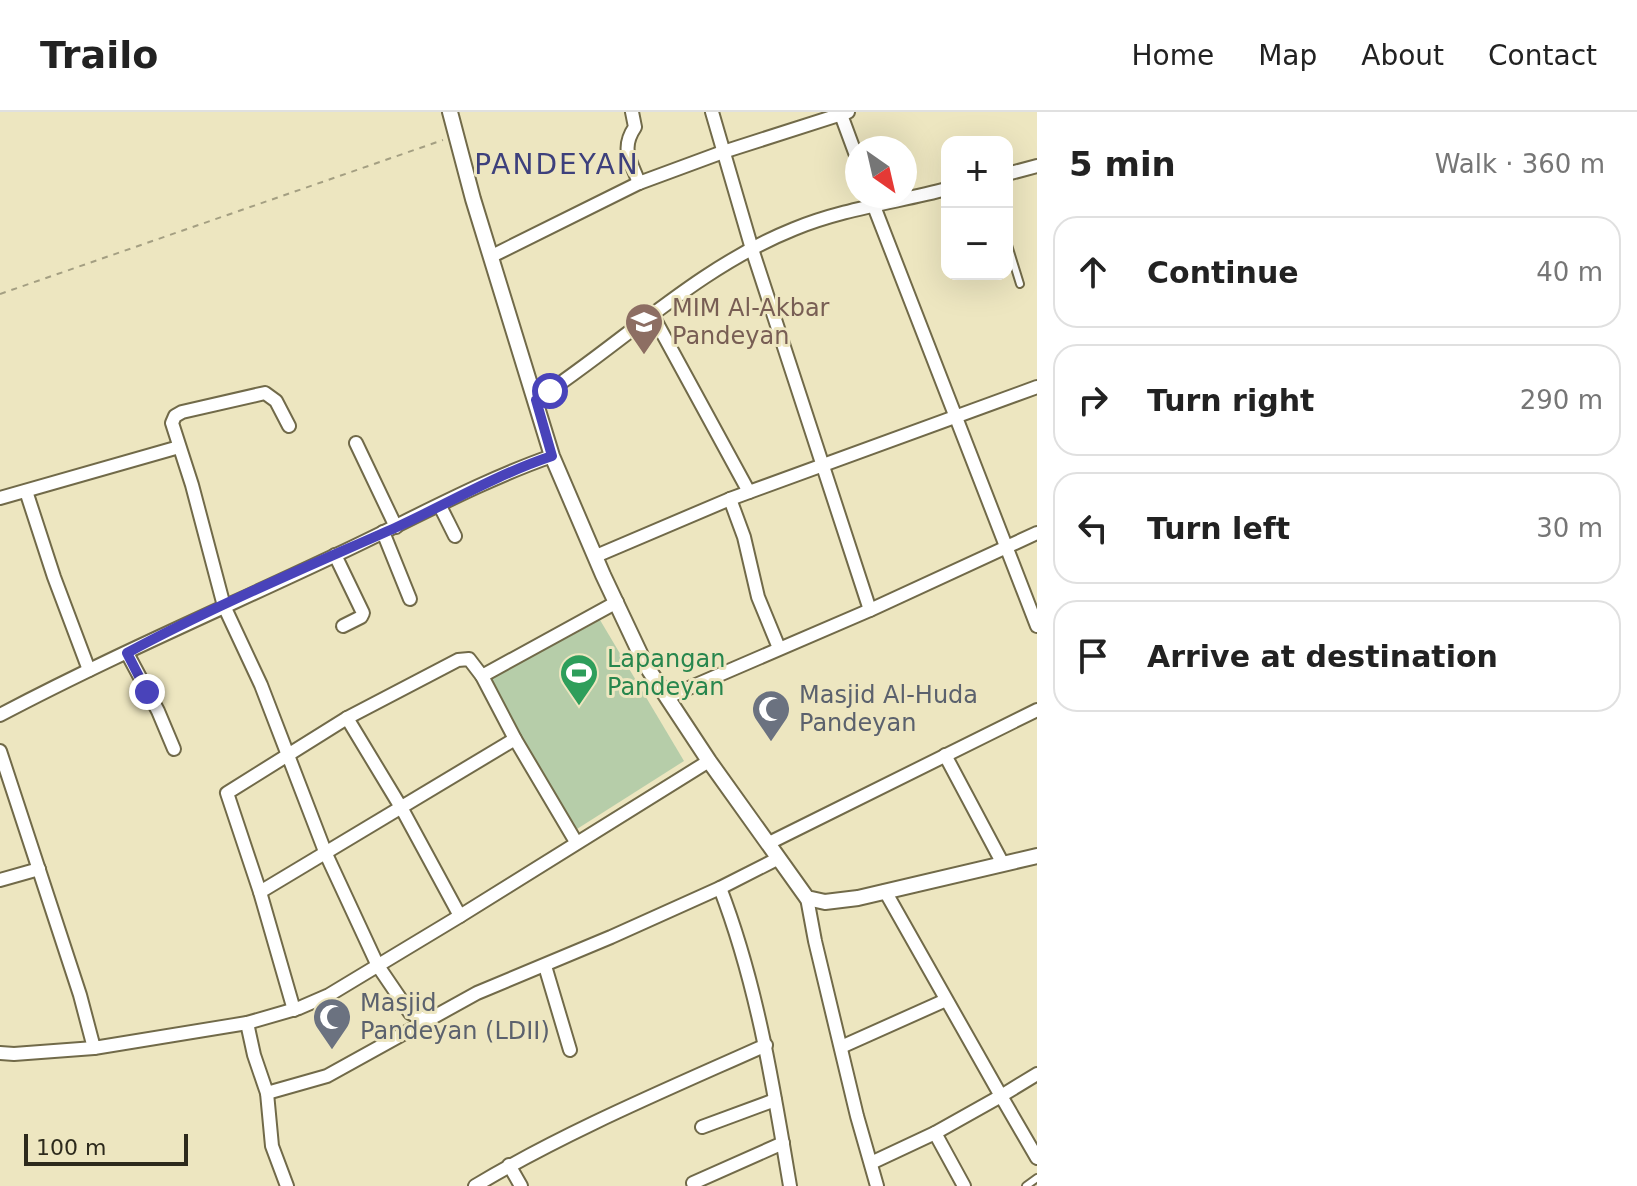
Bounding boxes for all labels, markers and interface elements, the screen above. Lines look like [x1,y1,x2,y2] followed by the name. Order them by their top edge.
[40,33,158,77] text: Trailo
[1131,39,1214,72] text: Home
[1258,39,1317,72] text: Map
[1361,39,1444,72] text: About
[1488,39,1597,72] text: Contact
[845,136,917,208] north arrow
[941,136,1013,280] map controls
[941,136,1013,208] button: +
[1069,144,1176,184] text: 5 min
[474,148,640,181] district label: PANDEYAN
[1435,149,1605,179] text: Walk · 360 m
[941,208,1013,280] button: −
[1071,250,1115,294] icon: ahead
[1147,255,1299,290] text: Continue
[1536,257,1603,287] text: 40 m
[672,294,830,350] place label: MIM Al-Akbar Pandeyan
[623,301,665,356] school or university icon: MIM Al-Akbar Pandeyan
[532,373,568,409] route start
[1071,378,1115,422] icon: right
[1147,383,1314,418] text: Turn right
[1520,385,1603,415] text: 290 m
[1071,506,1115,550] icon: left
[1147,511,1290,546] text: Turn left
[1536,513,1603,543] text: 30 m
[1071,634,1115,678] icon: arrive
[1147,639,1498,674] text: Arrive at destination
[607,645,725,701] place label: Lapangan Pandeyan
[558,652,600,707] sports icon: Lapangan Pandeyan
[129,674,165,710] route end
[799,681,978,737] place label: Masjid Al-Huda Pandeyan
[750,688,792,743] mosque icon: Masjid Al-Huda Pandeyan
[360,989,550,1045] place label: Masjid Pandeyan (LDII)
[311,996,353,1051] mosque icon: Masjid Pandeyan (LDII)
[24,1130,188,1166] scale bar
[36,1135,106,1160] text: 100 m

